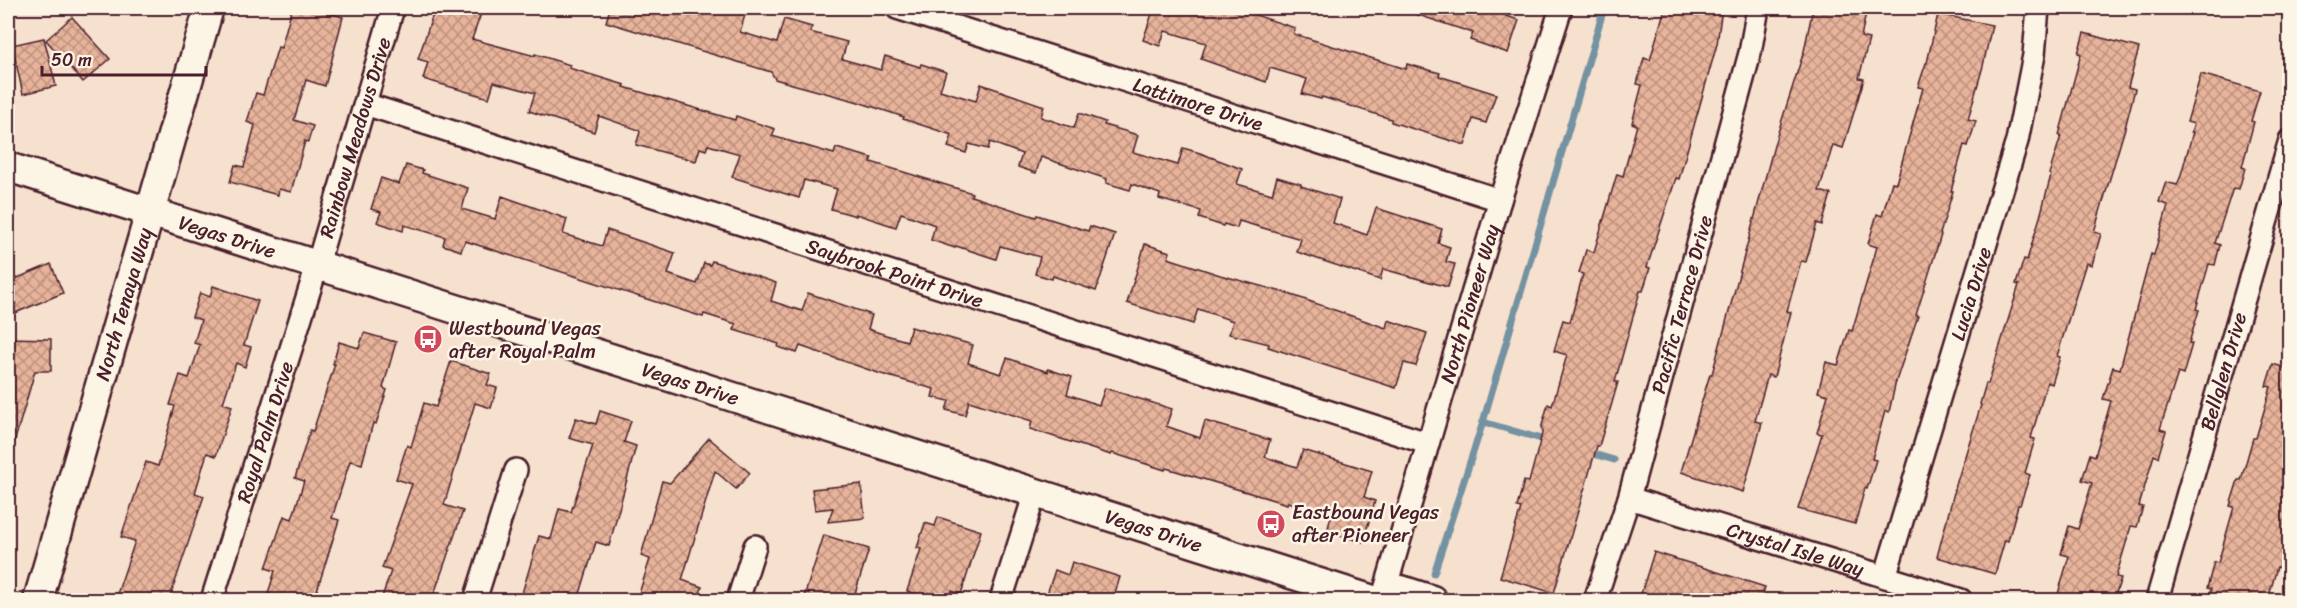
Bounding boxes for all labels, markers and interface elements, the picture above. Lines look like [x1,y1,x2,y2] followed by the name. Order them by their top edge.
[309,33,401,242] street label: Rainbow Meadows Drive
[42,39,206,77] scale bar
[51,44,92,76] text: 50 m
[1128,67,1268,141] street label: Lattimore Drive
[174,205,280,268] street label: Vegas Drive
[1641,211,1723,398] street label: Pacific Terrace Drive
[1429,219,1510,387] street label: North Pioneer Way
[85,223,162,385] street label: North Tenaya Way
[801,228,988,318] street label: Saybrook Point Drive
[1940,243,2001,345] street label: Lucia Drive
[2189,308,2257,435] street label: Bellglen Drive
[449,311,601,369] place label: Westbound Vegas after Royal Palm
[412,323,444,355] bus stop icon: Westbound Vegas after Royal Palm
[637,352,744,415] street label: Vegas Drive
[226,357,304,507] street label: Royal Palm Drive
[1292,495,1440,553] place label: Eastbound Vegas after Pioneer
[1101,499,1207,562] street label: Vegas Drive
[1255,508,1287,540] bus stop icon: Eastbound Vegas after Pioneer
[1722,511,1869,587] street label: Crystal Isle Way

